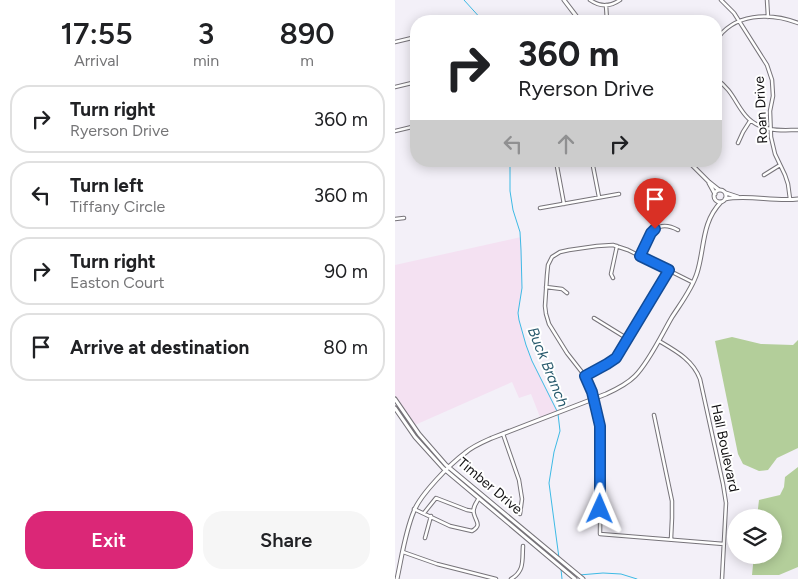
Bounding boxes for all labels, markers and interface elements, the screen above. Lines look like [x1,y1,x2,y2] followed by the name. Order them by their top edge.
[60,15,133,52] text: 17:55
[198,15,214,52] text: 3
[280,15,335,52] text: 890
[518,33,619,75] text: 360 m
[435,35,500,100] icon: right
[74,51,119,70] text: Arrival
[193,51,219,70] text: min
[300,51,314,70] text: m
[518,75,654,102] text: Ryerson Drive
[751,75,771,144] street label: Roan Drive
[70,98,156,121] text: Turn right
[27,105,55,133] icon: right
[314,108,368,131] text: 360 m
[70,121,169,140] text: Ryerson Drive
[499,130,527,158] icon: left
[552,130,580,158] icon: ahead
[605,130,633,158] icon: right
[70,174,144,197] text: Turn left
[634,178,676,229] pin
[27,181,55,209] icon: left
[314,184,368,207] text: 360 m
[641,185,669,213] icon: arrive
[70,197,165,216] text: Tiffany Circle
[70,250,156,273] text: Turn right
[27,257,55,285] icon: right
[324,260,368,283] text: 90 m
[70,273,164,292] text: Easton Court
[524,324,572,410] water label: Buck Branch
[27,333,55,361] icon: arrive
[70,336,249,359] text: Arrive at destination
[323,336,368,359] text: 80 m
[707,402,743,494] street label: Hall Boulevard
[454,454,526,518] street label: Timber Drive
[573,482,625,534] position arrow
[727,509,782,564] map controls
[727,509,782,564] button: layers
[25,511,193,569] button: Exit
[203,511,370,569] button: Share

